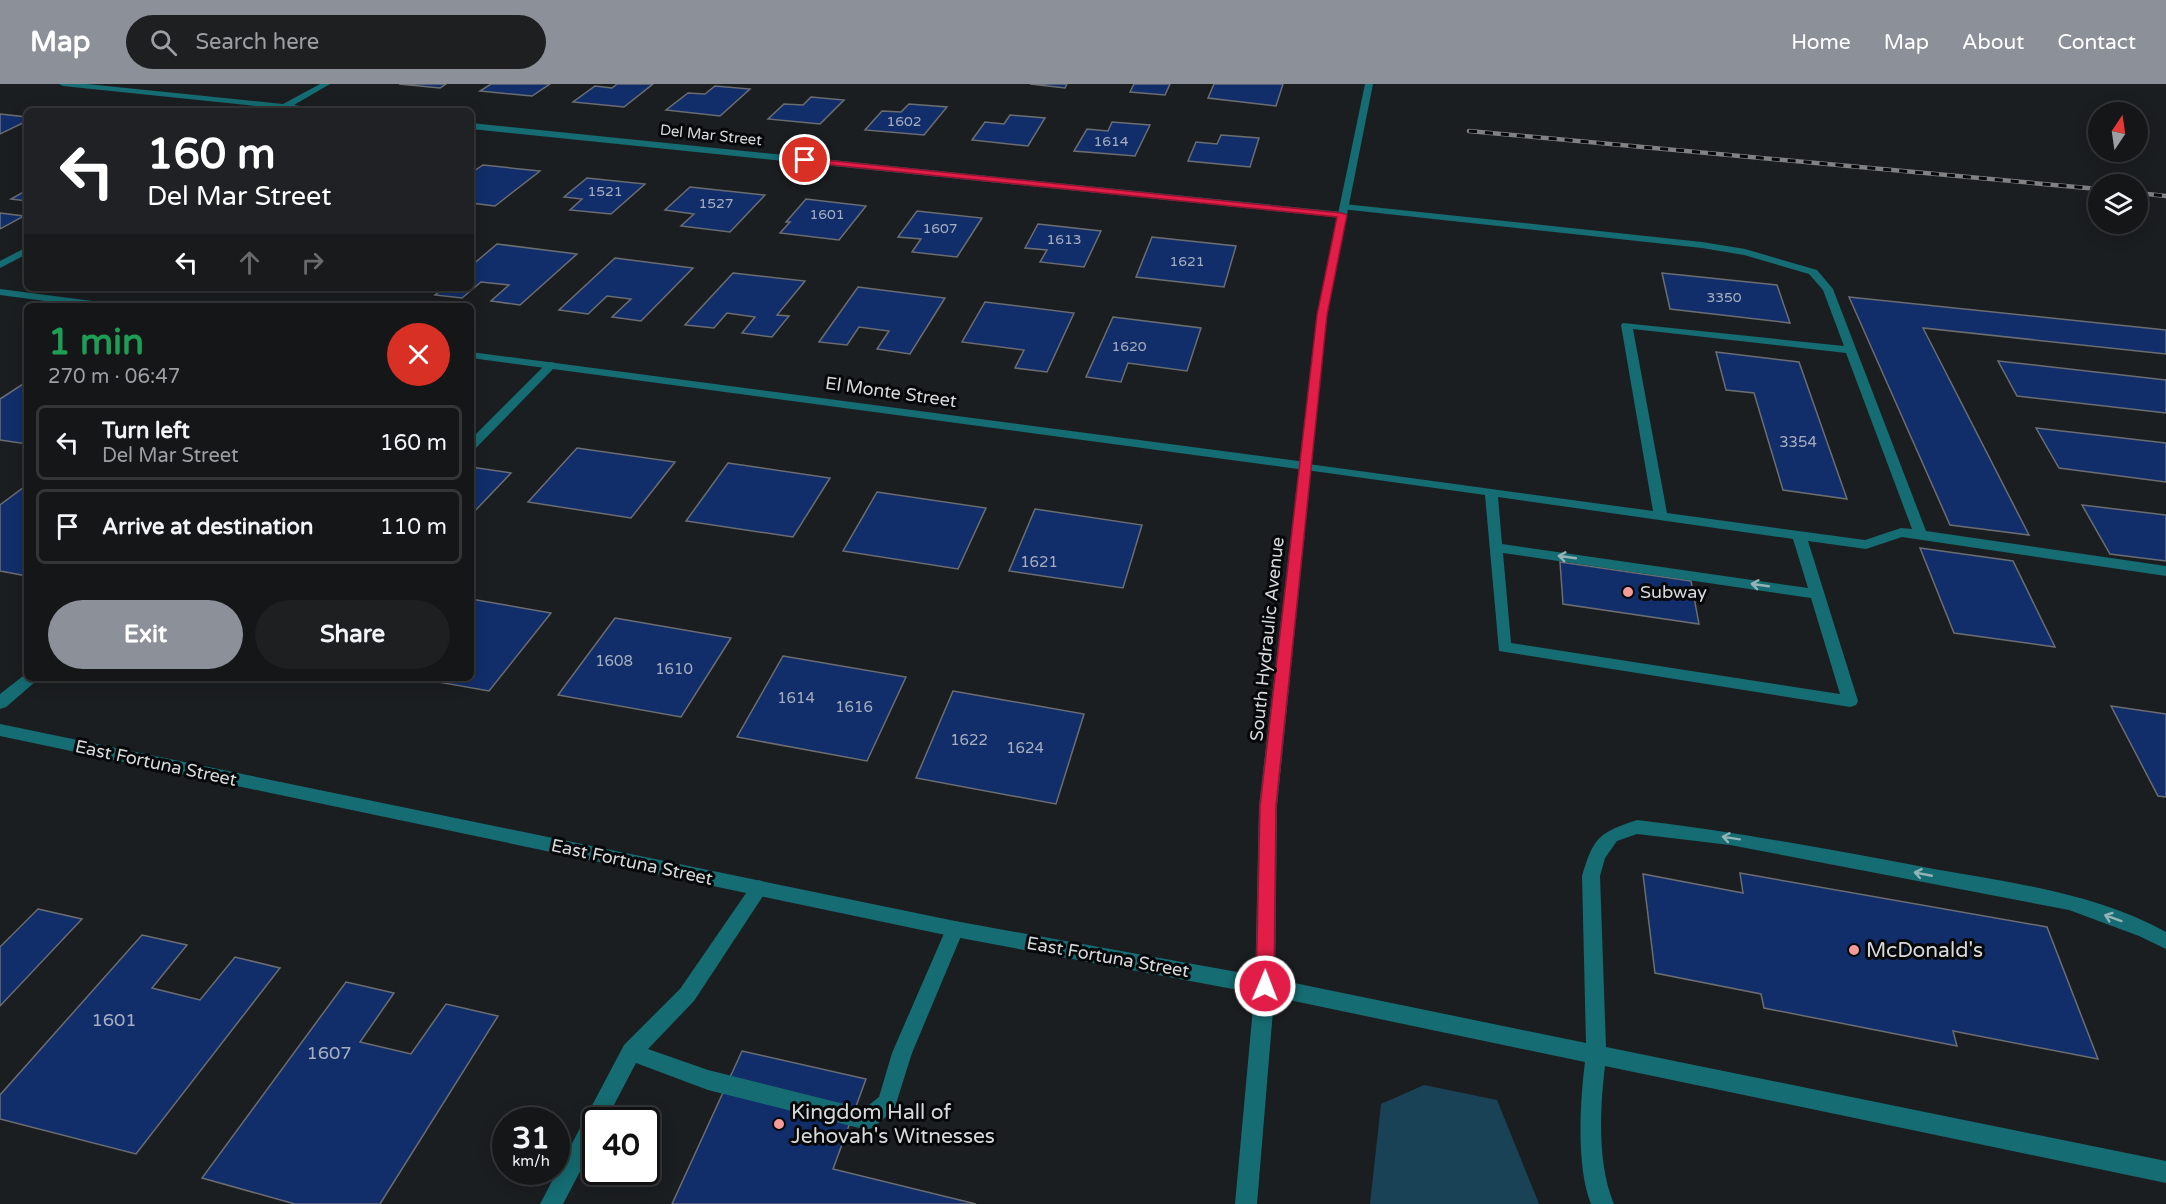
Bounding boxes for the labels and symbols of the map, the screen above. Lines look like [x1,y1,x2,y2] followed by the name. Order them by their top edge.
[2088,102,2148,162] north arrow
[886,113,922,130] house number: 1602
[659,121,763,149] street label: Del Mar Street
[1093,133,1129,150] house number: 1614
[779,134,830,185] pin
[587,183,623,200] house number: 1521
[698,195,734,212] house number: 1527
[809,206,845,223] house number: 1601
[922,220,958,237] house number: 1607
[1046,231,1082,248] house number: 1613
[1169,253,1205,270] house number: 1621
[1706,289,1742,306] house number: 3350
[1111,338,1147,355] house number: 1620
[824,372,958,412] street label: El Monte Street
[1779,433,1817,451] house number: 3354
[1245,536,1289,742] street label: South Hydraulic Avenue
[1557,552,1577,563] one-way arrow
[1020,553,1058,571] house number: 1621
[1750,580,1770,591] one-way arrow
[1640,581,1707,603] place label: Subway
[1621,585,1635,599] marker: Subway
[595,652,633,670] house number: 1608
[655,660,693,678] house number: 1610
[777,689,815,707] house number: 1614
[835,698,873,716] house number: 1616
[950,731,988,749] house number: 1622
[73,735,239,791] street label: East Fortuna Street
[1006,739,1044,757] house number: 1624
[1722,833,1742,844] one-way arrow
[549,834,715,890] street label: East Fortuna Street
[1914,868,1933,879] one-way arrow
[2104,911,2123,922] one-way arrow
[1025,932,1191,982] street label: East Fortuna Street
[1866,938,1983,963] place label: McDonald's
[1847,943,1861,957] marker: McDonald's
[1233,954,1297,1018] position arrow
[91,1009,137,1031] house number: 1601
[306,1042,352,1064] house number: 1607
[791,1100,995,1149] place label: Kingdom Hall of Jehovah's Witnesses
[582,1107,660,1185] speed limit sign: 40
[772,1117,786,1131] marker: Kingdom Hall of Jehovah's Witnesses

